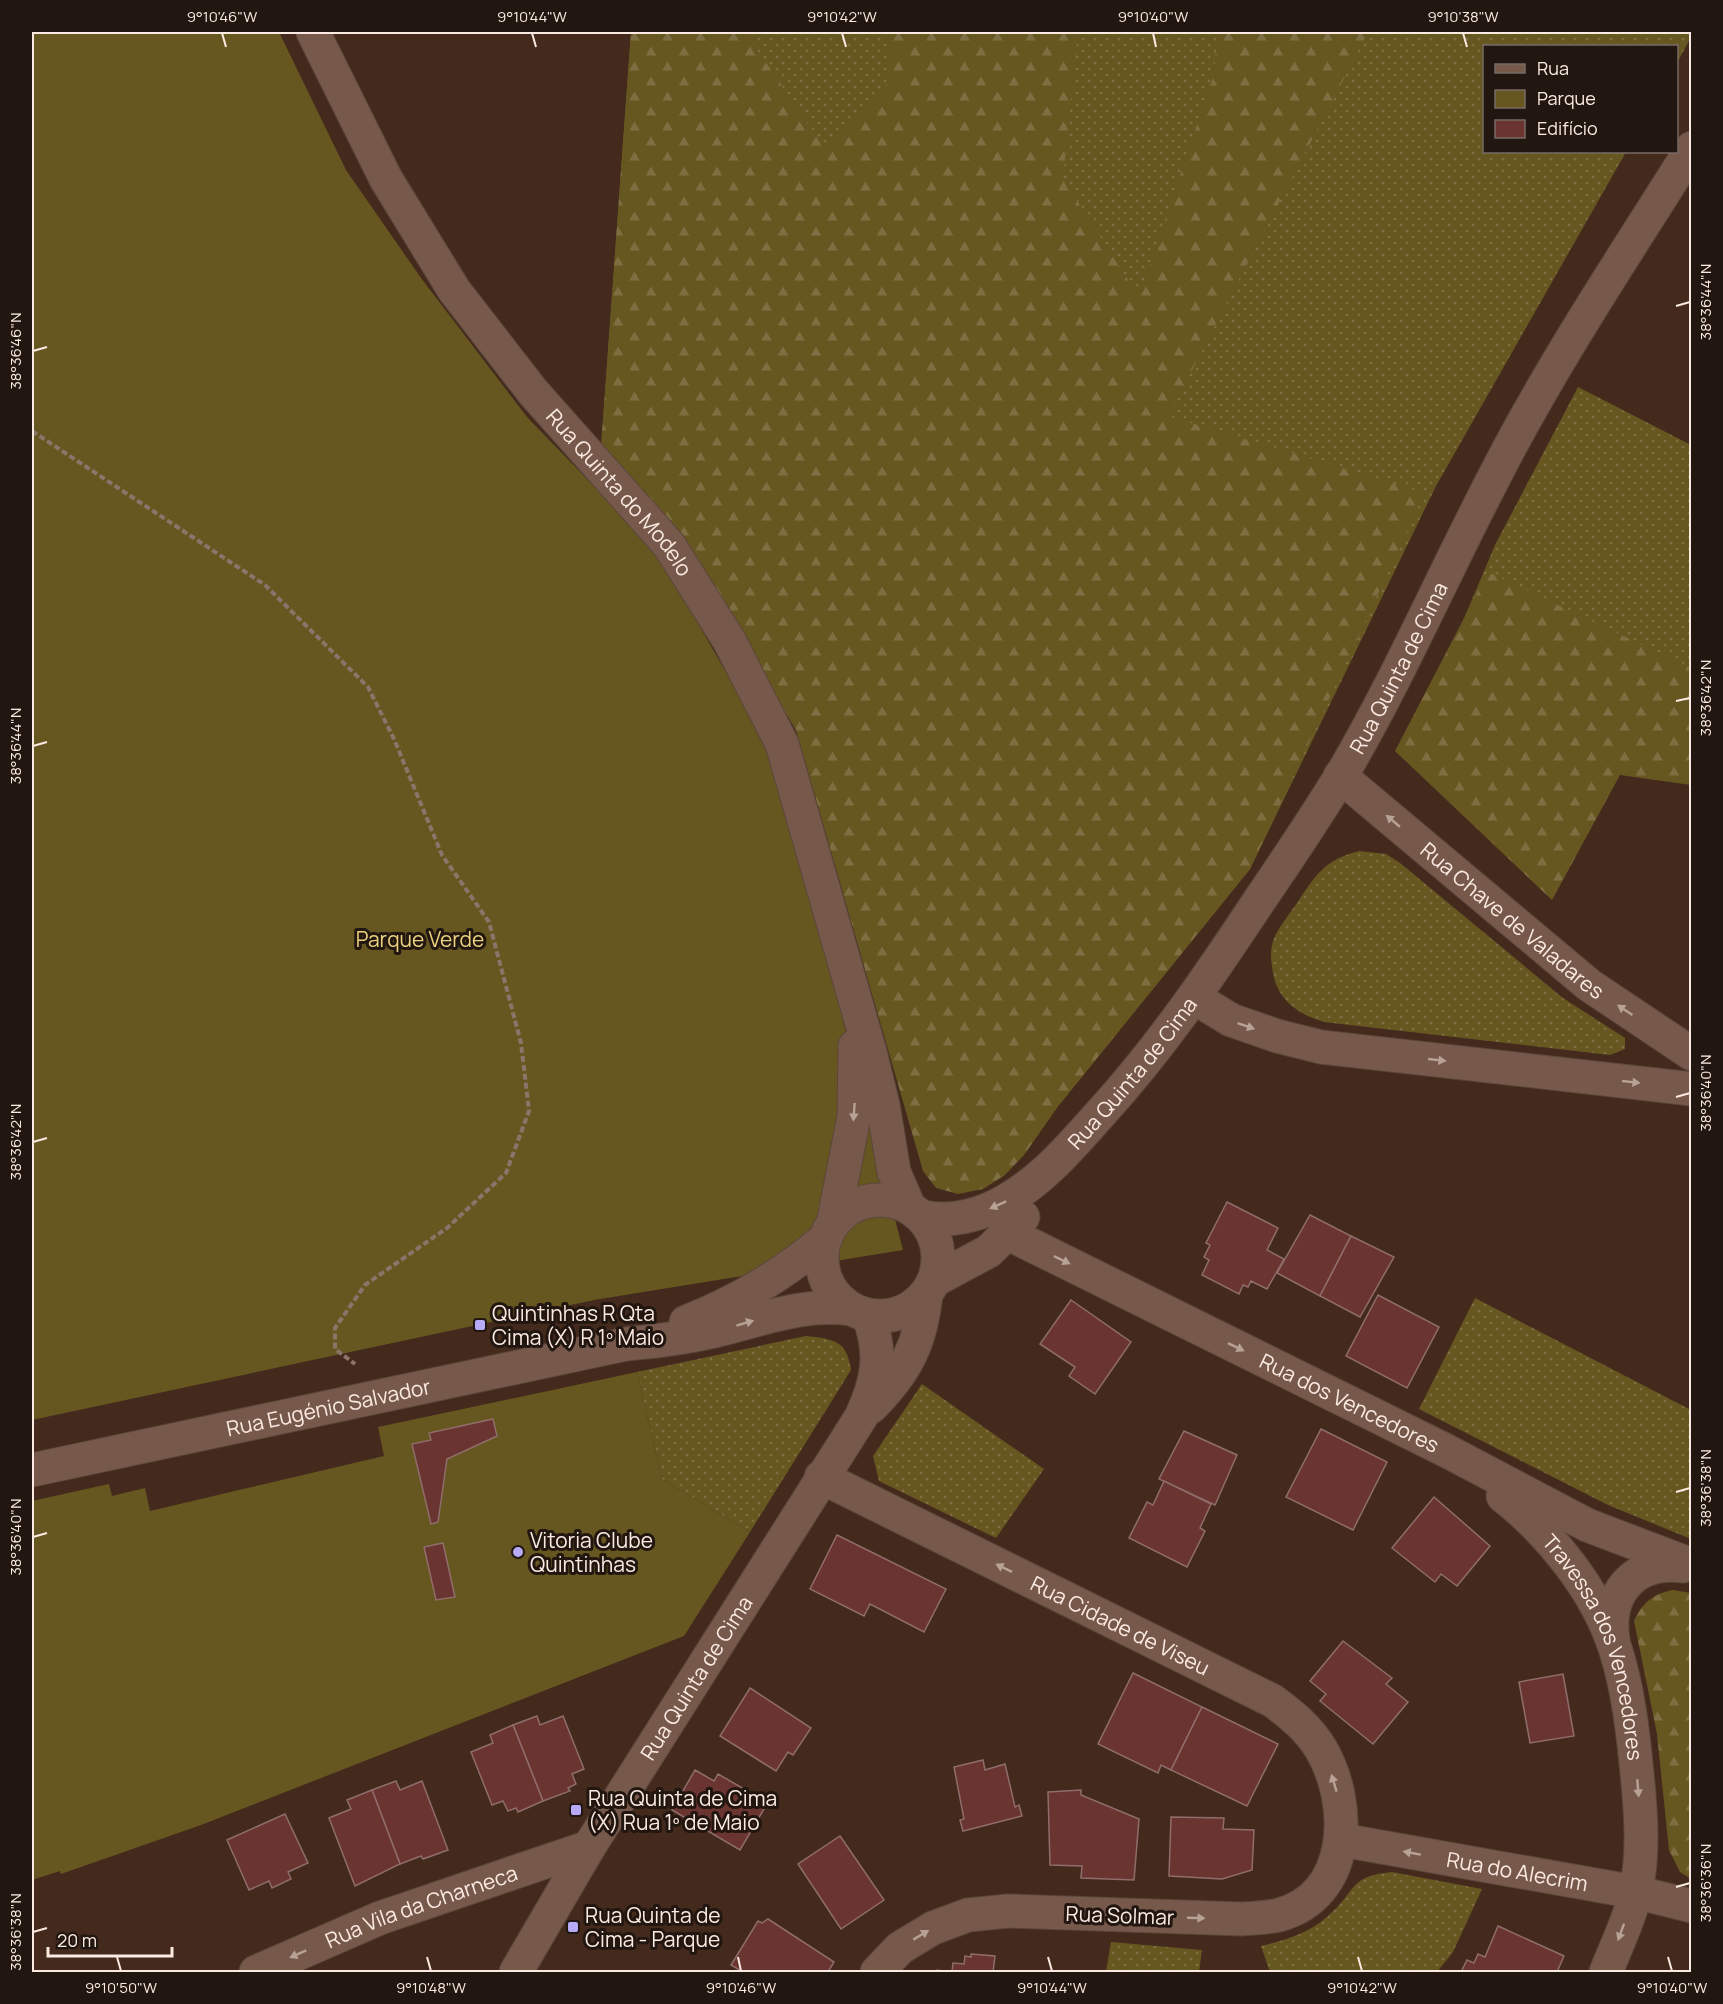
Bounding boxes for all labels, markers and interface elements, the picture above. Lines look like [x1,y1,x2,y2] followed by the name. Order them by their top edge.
[187,6,257,27] text: 9°10'46"W
[497,6,567,27] text: 9°10'44"W
[807,6,877,27] text: 9°10'42"W
[1118,6,1188,27] text: 9°10'40"W
[1427,6,1499,27] text: 9°10'38"W
[1483,45,1678,153] legend
[1537,56,1569,80] text: Rua
[1537,86,1596,110] text: Parque
[1537,116,1598,140] text: Edifício
[1695,264,1716,340] text: 38°36'44"N
[5,312,26,390] text: 38°36'46"N
[540,403,699,581] street label: Rua Quinta do Modelo
[1343,577,1454,759] street label: Rua Quinta de Cima
[1695,660,1716,736] text: 38°36'42"N
[5,708,26,784] text: 38°36'44"N
[1386,815,1401,828] one-way arrow
[1415,836,1610,1005] street label: Rua Chave de Valadares
[356,925,484,953] park label: Parque Verde
[1061,991,1203,1155] street label: Rua Quinta de Cima
[1618,1004,1634,1016] one-way arrow
[1237,1021,1255,1031] one-way arrow
[1428,1055,1447,1065] one-way arrow
[1695,1055,1716,1131] text: 38°36'40"N
[1622,1077,1641,1087] one-way arrow
[850,1102,859,1121] one-way arrow
[5,1104,26,1180] text: 38°36'42"N
[989,1200,1006,1209] one-way arrow
[1053,1255,1070,1265] one-way arrow
[492,1299,664,1351] place label: Quintinhas R Qta Cima (X) R 1º Maio
[473,1318,487,1332] marker: Quintinhas R Qta Cima (X) R 1º Maio
[736,1318,754,1327] one-way arrow
[1228,1342,1245,1351] one-way arrow
[1255,1347,1444,1459] street label: Rua dos Vencedores
[224,1372,434,1442] street label: Rua Eugénio Salvador
[1695,1449,1716,1527] text: 38°36'38"N
[5,1499,26,1575] text: 38°36'40"N
[530,1526,653,1578] place label: Vitoria Clube Quintinhas
[1537,1528,1650,1762] street label: Travessa dos Vencedores
[511,1545,525,1559] marker: Vitoria Clube Quintinhas
[995,1563,1012,1572] one-way arrow
[1026,1569,1215,1681] street label: Rua Cidade de Viseu
[634,1590,758,1765] street label: Rua Quinta de Cima
[1329,1774,1338,1792] one-way arrow
[1633,1778,1643,1797] one-way arrow
[588,1784,777,1836] place label: Rua Quinta de Cima (X) Rua 1º de Maio
[569,1803,583,1817] marker: Rua Quinta de Cima (X) Rua 1º de Maio
[1695,1844,1716,1922] text: 38°36'36"N
[1444,1845,1590,1897] street label: Rua do Alecrim
[1403,1848,1422,1857] one-way arrow
[321,1858,521,1954] street label: Rua Vila da Charneca
[5,1893,26,1971] text: 38°36'38"N
[1065,1899,1175,1931] street label: Rua Solmar
[585,1901,721,1953] place label: Rua Quinta de Cima - Parque
[1186,1913,1205,1922] one-way arrow
[48,1920,172,1958] scale bar
[566,1920,580,1934] marker: Rua Quinta de Cima - Parque
[1616,1923,1625,1941] one-way arrow
[57,1928,97,1952] text: 20 m
[913,1929,929,1940] one-way arrow
[288,1949,306,1959] one-way arrow
[85,1977,157,1998] text: 9°10'50"W
[396,1977,466,1998] text: 9°10'48"W
[706,1977,776,1998] text: 9°10'46"W
[1017,1977,1087,1998] text: 9°10'44"W
[1327,1977,1397,1998] text: 9°10'42"W
[1637,1977,1707,1998] text: 9°10'40"W

